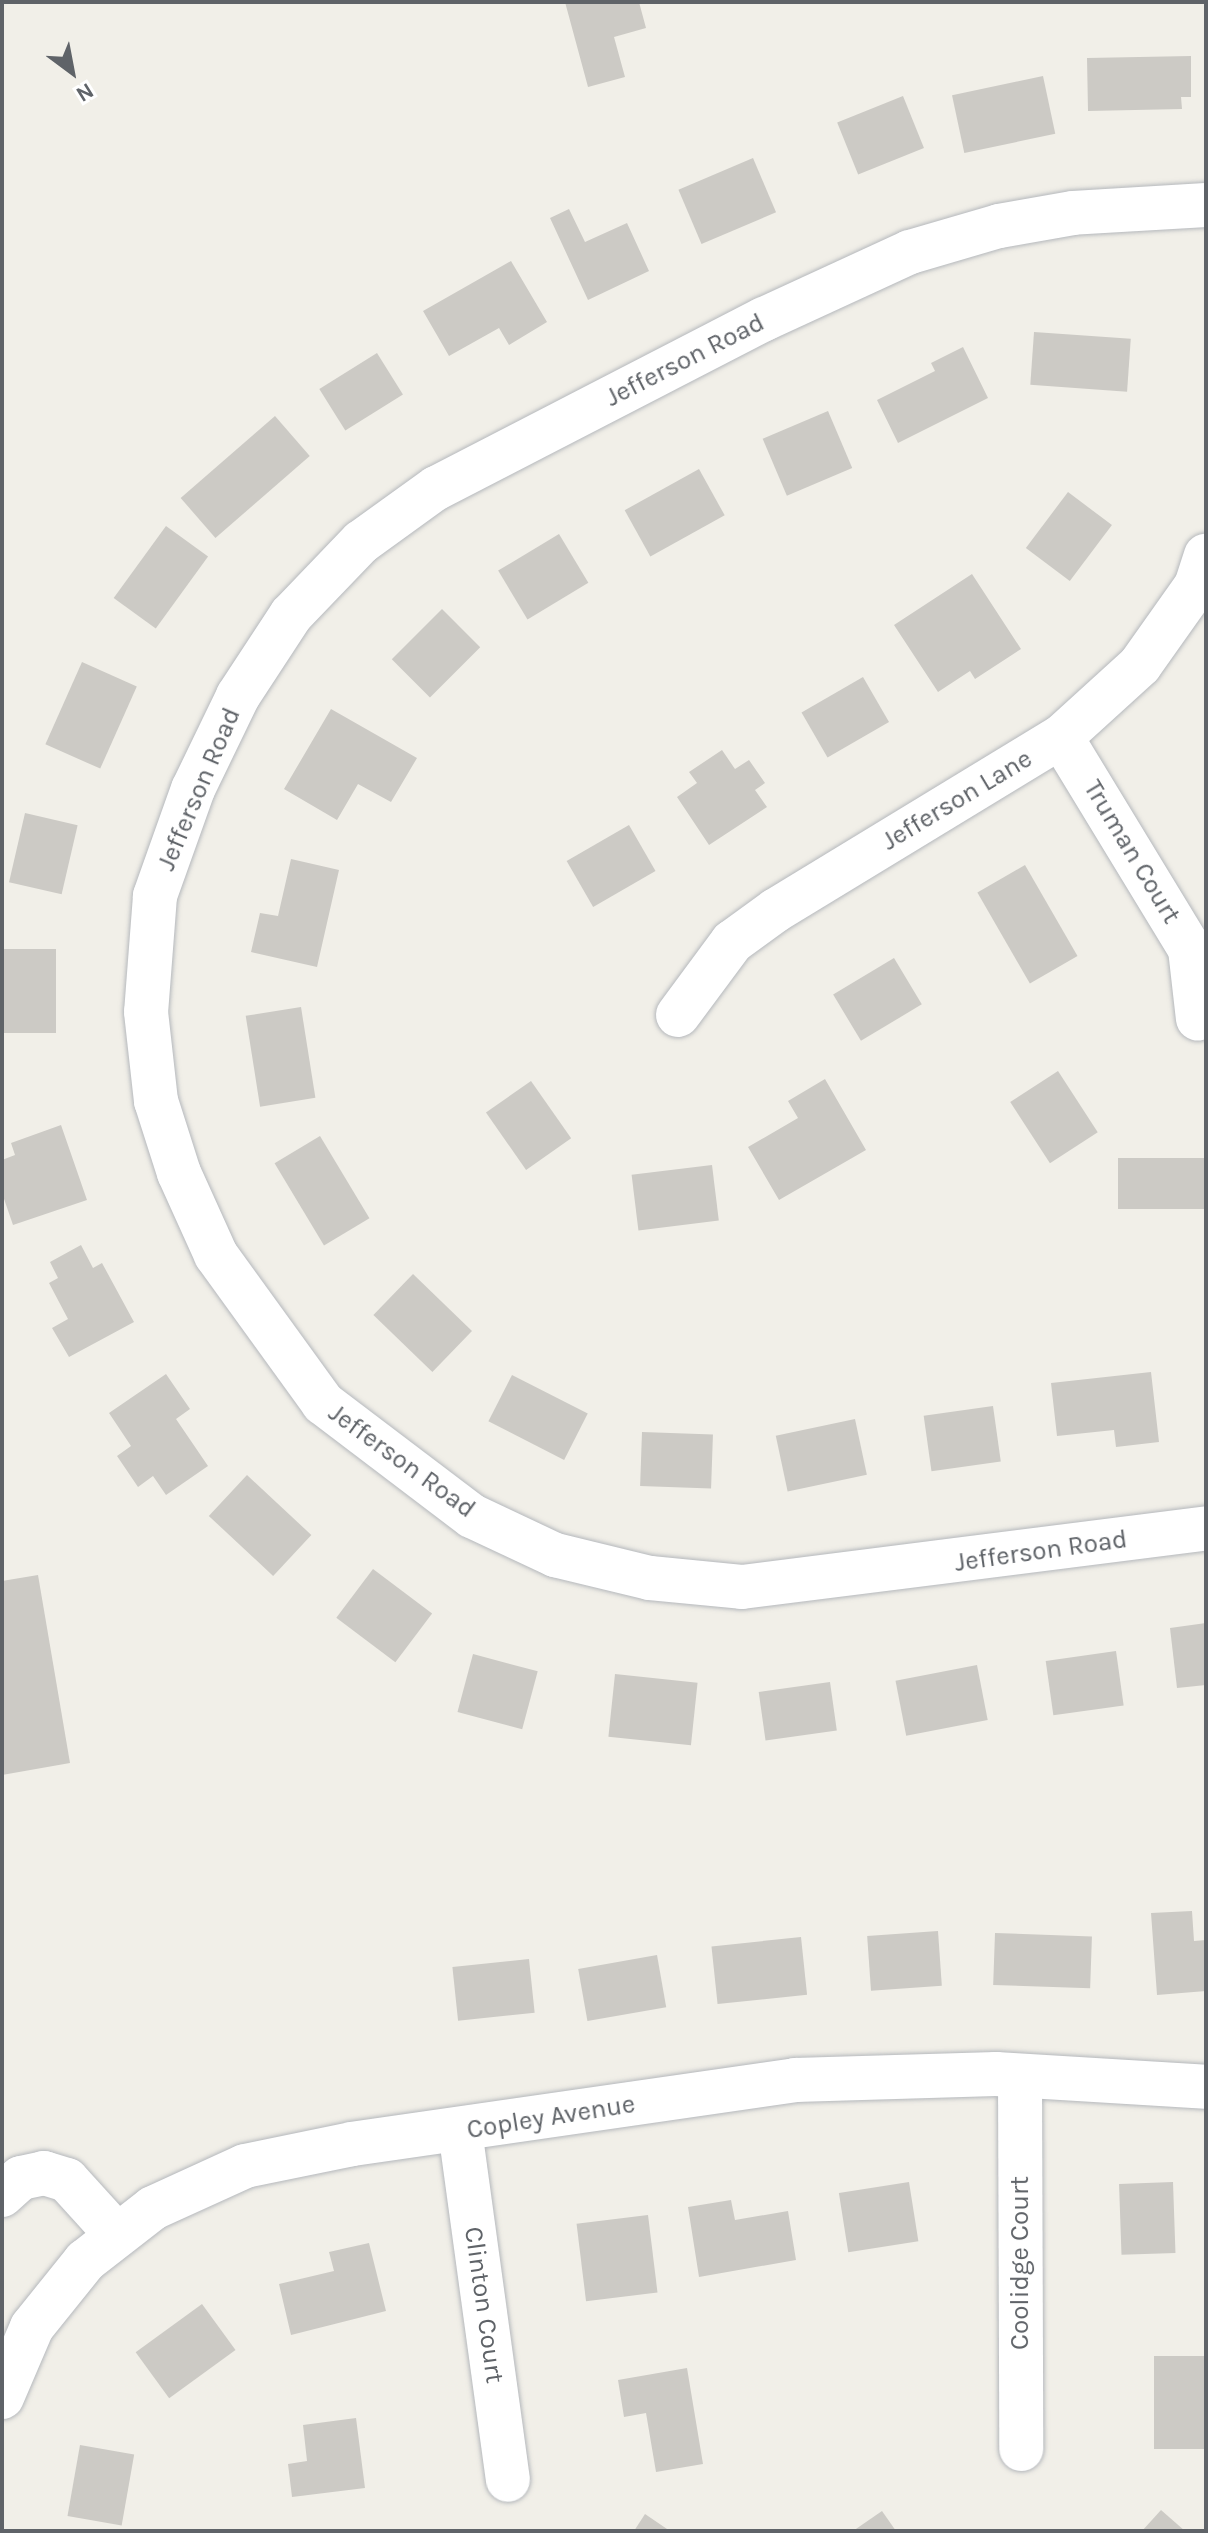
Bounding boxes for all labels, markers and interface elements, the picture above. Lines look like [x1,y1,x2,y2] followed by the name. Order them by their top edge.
[32,32,112,112] north arrow
[71,77,98,108] text: N
[600,307,770,413] street label: Jefferson Road
[151,703,247,875] street label: Jefferson Road
[876,743,1038,857] street label: Jefferson Lane
[1077,775,1187,929] street label: Truman Court
[322,1397,482,1525] street label: Jefferson Road
[953,1523,1129,1579] street label: Jefferson Road
[465,2088,637,2146] street label: Copley Avenue
[1004,2176,1036,2350] street label: Coolidge Court
[458,2225,510,2385] street label: Clinton Court

